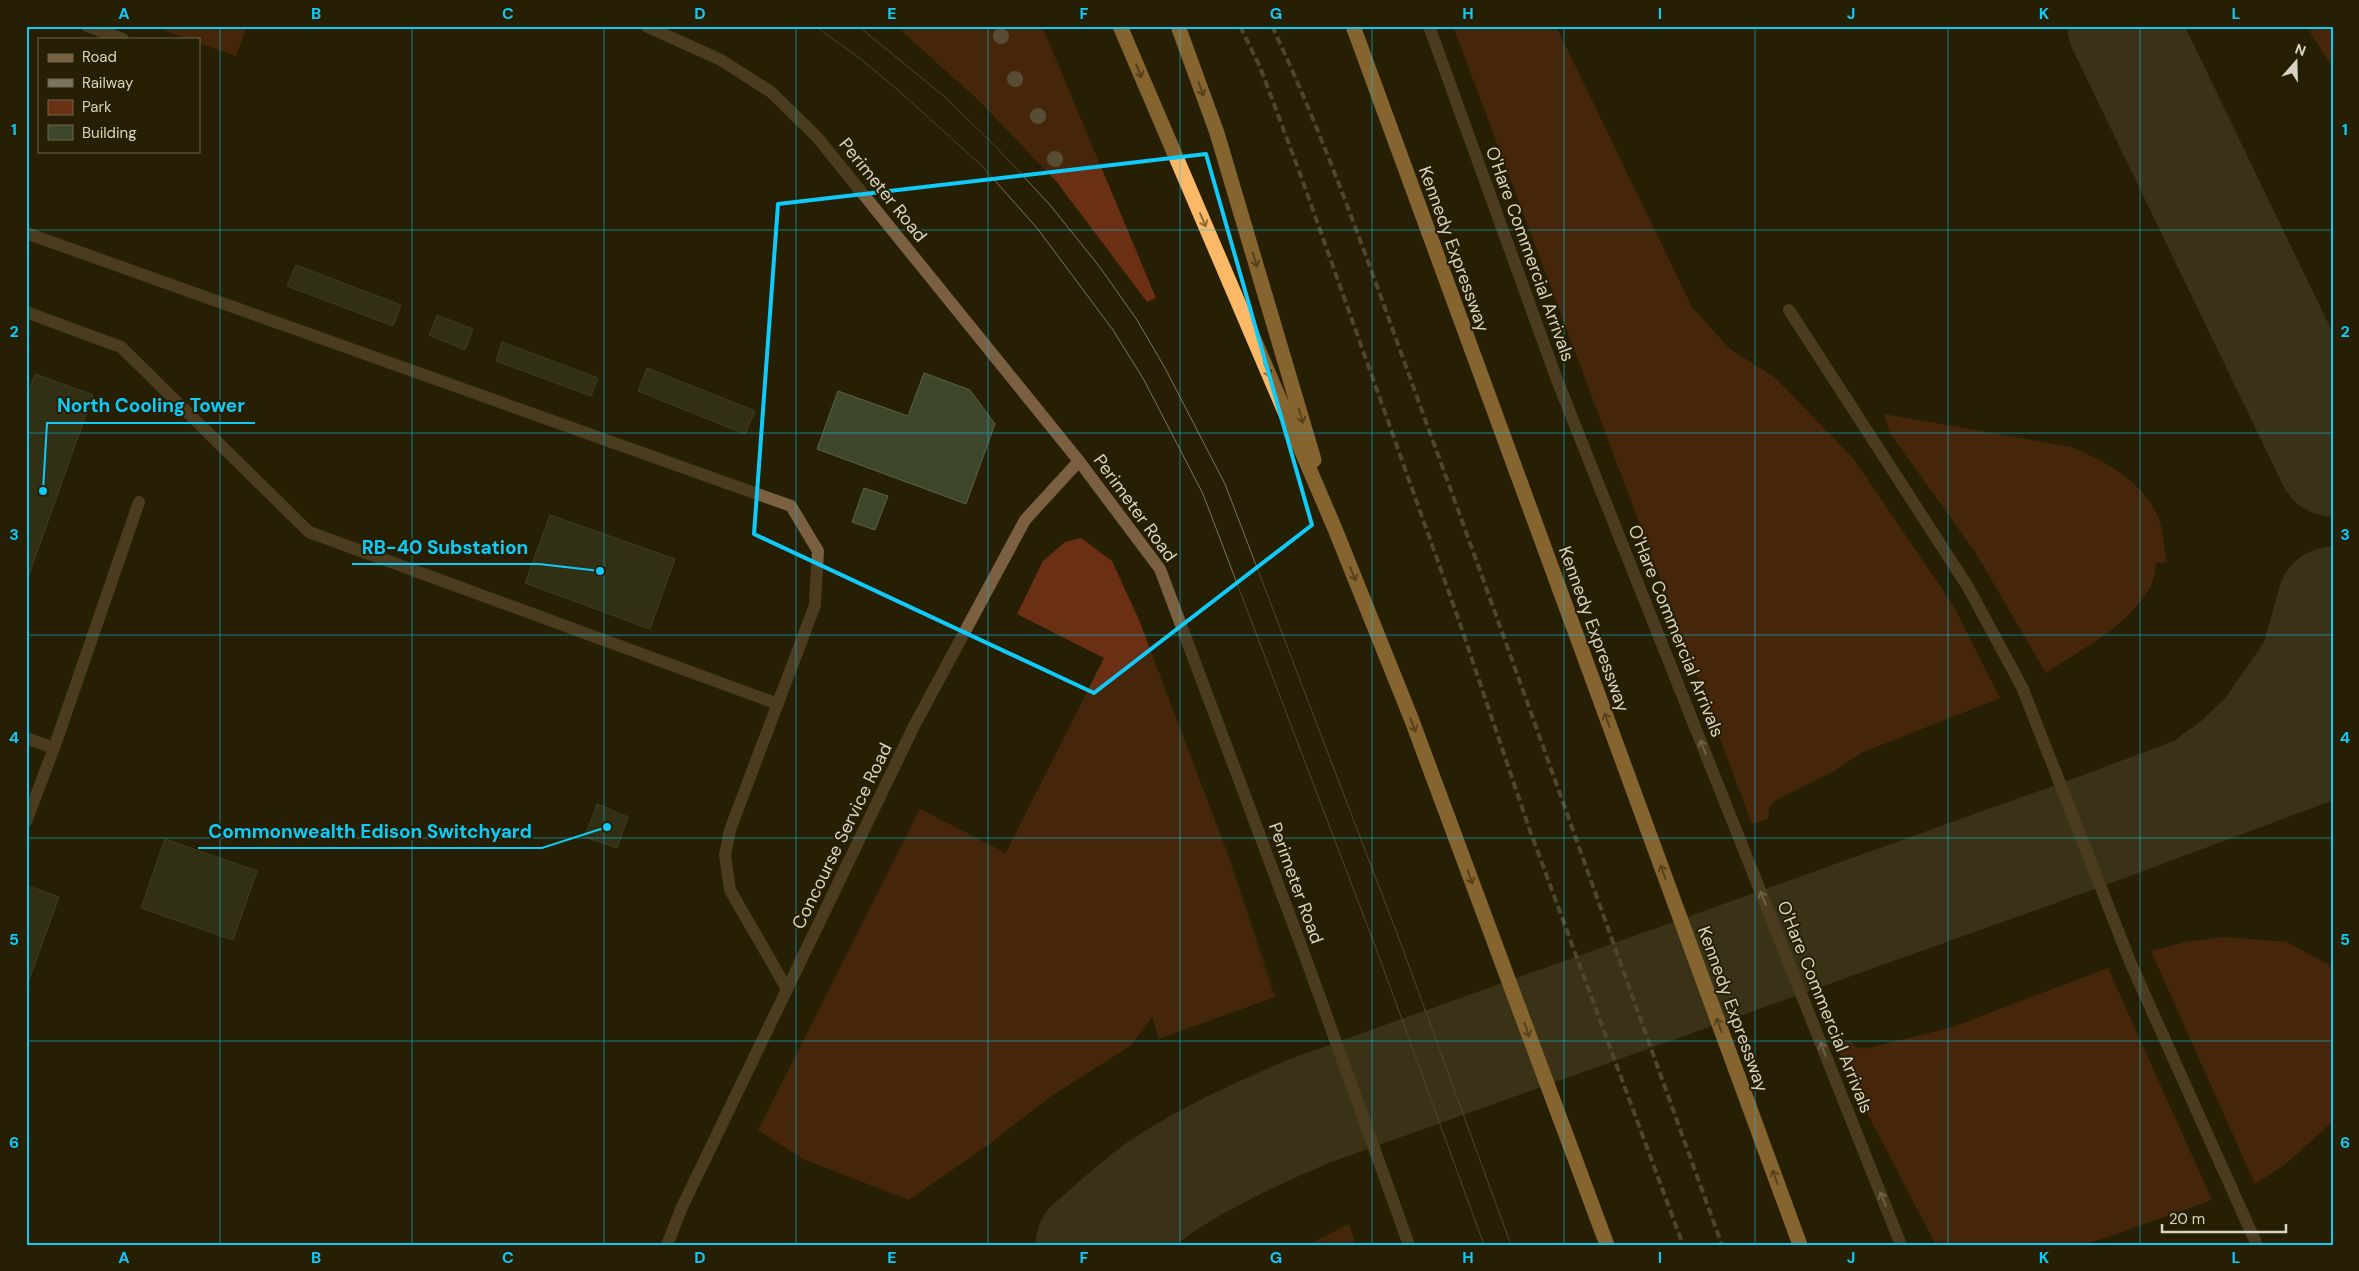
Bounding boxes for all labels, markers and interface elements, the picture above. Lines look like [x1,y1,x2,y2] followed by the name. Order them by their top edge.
[118,3,130,24] text: A
[311,3,321,24] text: B
[502,3,514,24] text: C
[694,3,706,24] text: D
[887,3,897,24] text: E
[1080,3,1089,24] text: F
[1270,3,1282,24] text: G
[1462,3,1474,24] text: H
[1658,3,1662,24] text: I
[1847,3,1855,24] text: J
[2039,3,2050,24] text: K
[2232,3,2241,24] text: L
[38,38,200,152] legend
[2272,38,2322,88] north arrow
[2293,40,2308,60] text: N
[82,47,117,67] text: Road
[1134,63,1144,78] one-way arrow
[82,73,134,93] text: Railway
[1197,80,1206,96] one-way arrow
[82,97,112,117] text: Park
[11,119,17,140] text: 1
[2342,119,2348,140] text: 1
[82,123,137,143] text: Building
[834,133,932,247] street label: Perimeter Road
[1480,143,1580,365] street label: O'Hare Commercial Arrivals
[1413,163,1495,335] street label: Kennedy Expressway
[1199,213,1208,228] one-way arrow
[1250,252,1260,268] one-way arrow
[9,321,19,342] text: 2
[2340,321,2350,342] text: 2
[1262,362,1272,377] one-way arrow
[47,389,255,423] callout: North Cooling Tower
[57,393,245,418] text: North Cooling Tower
[1297,408,1306,424] one-way arrow
[1088,449,1182,567] street label: Perimeter Road
[1622,521,1730,741] street label: O'Hare Commercial Arrivals
[9,524,19,545] text: 3
[2340,524,2350,545] text: 3
[352,530,539,564] callout: RB-40 Substation
[362,535,528,560] text: RB-40 Substation
[1553,543,1635,715] street label: Kennedy Expressway
[1349,566,1358,581] one-way arrow
[1602,713,1611,728] one-way arrow
[1409,717,1418,732] one-way arrow
[9,727,19,748] text: 4
[2340,727,2350,748] text: 4
[786,739,898,933] street label: Concourse Service Road
[1698,739,1707,755] one-way arrow
[198,814,542,848] callout: Commonwealth Edison Switchyard
[208,819,532,844] text: Commonwealth Edison Switchyard
[1263,819,1329,947] street label: Perimeter Road
[1658,865,1667,881] one-way arrow
[1466,869,1475,884] one-way arrow
[1758,890,1767,906] one-way arrow
[1771,897,1879,1117] street label: O'Hare Commercial Arrivals
[1692,923,1774,1095] street label: Kennedy Expressway
[9,929,19,950] text: 5
[2340,929,2350,950] text: 5
[1714,1018,1723,1033] one-way arrow
[1523,1021,1532,1037] one-way arrow
[1818,1041,1827,1057] one-way arrow
[9,1132,19,1153] text: 6
[2340,1132,2350,1153] text: 6
[1770,1170,1779,1186] one-way arrow
[1878,1192,1887,1208] one-way arrow
[2162,1201,2285,1233] scale bar
[2169,1209,2205,1229] text: 20 m
[118,1247,130,1268] text: A
[311,1247,321,1268] text: B
[502,1247,514,1268] text: C
[694,1247,706,1268] text: D
[887,1247,897,1268] text: E
[1080,1247,1089,1268] text: F
[1270,1247,1282,1268] text: G
[1462,1247,1474,1268] text: H
[1658,1247,1662,1268] text: I
[1847,1247,1855,1268] text: J
[2039,1247,2050,1268] text: K
[2232,1247,2241,1268] text: L

